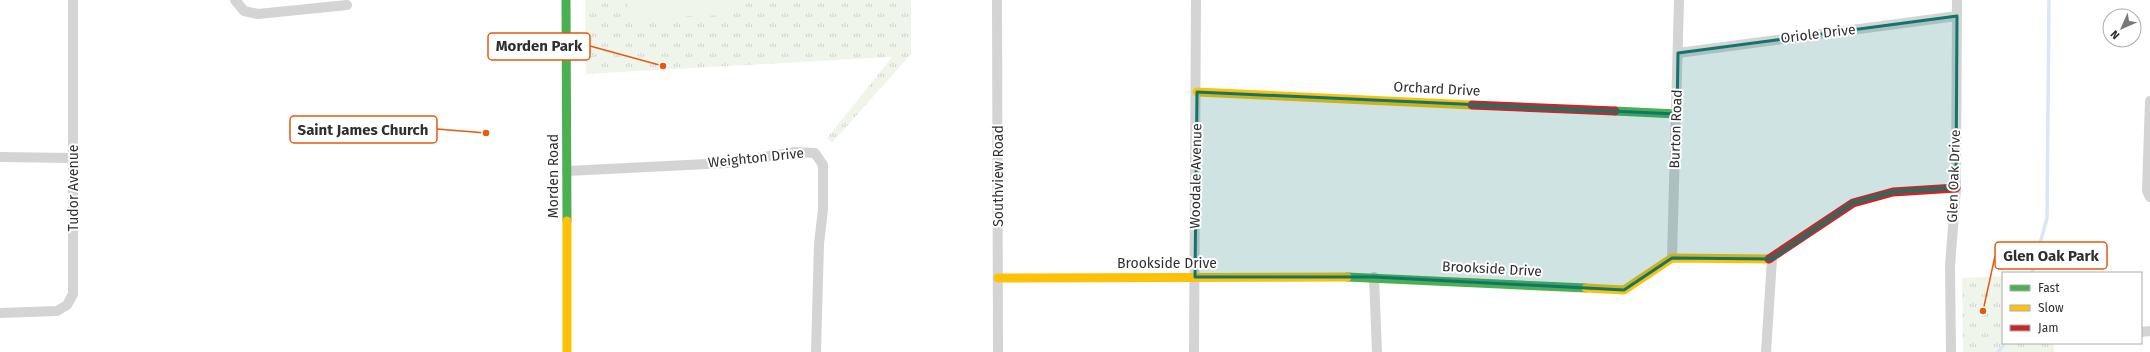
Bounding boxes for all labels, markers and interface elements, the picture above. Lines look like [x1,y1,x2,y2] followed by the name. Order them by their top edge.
[2102,8,2142,48] north arrow
[1780,21,1856,47] street label: Oriole Drive
[2108,28,2122,42] text: N
[488,33,590,60] callout: Morden Park
[496,37,583,55] text: Morden Park
[1393,78,1481,100] street label: Orchard Drive
[1666,89,1686,169] street label: Burton Road
[290,116,437,143] callout: Saint James Church
[298,121,428,139] text: Saint James Church
[1187,123,1205,229] street label: Woodale Avenue
[990,125,1007,227] street label: Southview Road
[1944,129,1964,223] street label: Glen Oak Drive
[545,134,562,218] street label: Morden Road
[65,145,82,231] street label: Tudor Avenue
[707,145,805,171] street label: Weighton Drive
[1995,242,2107,269] callout: Glen Oak Park
[2003,247,2099,265] text: Glen Oak Park
[1117,255,1217,272] street label: Brookside Drive
[1442,258,1542,280] street label: Brookside Drive
[2002,272,2142,344] legend
[2038,281,2060,295] text: Fast
[2038,301,2064,315] text: Slow
[2038,321,2058,335] text: Jam

